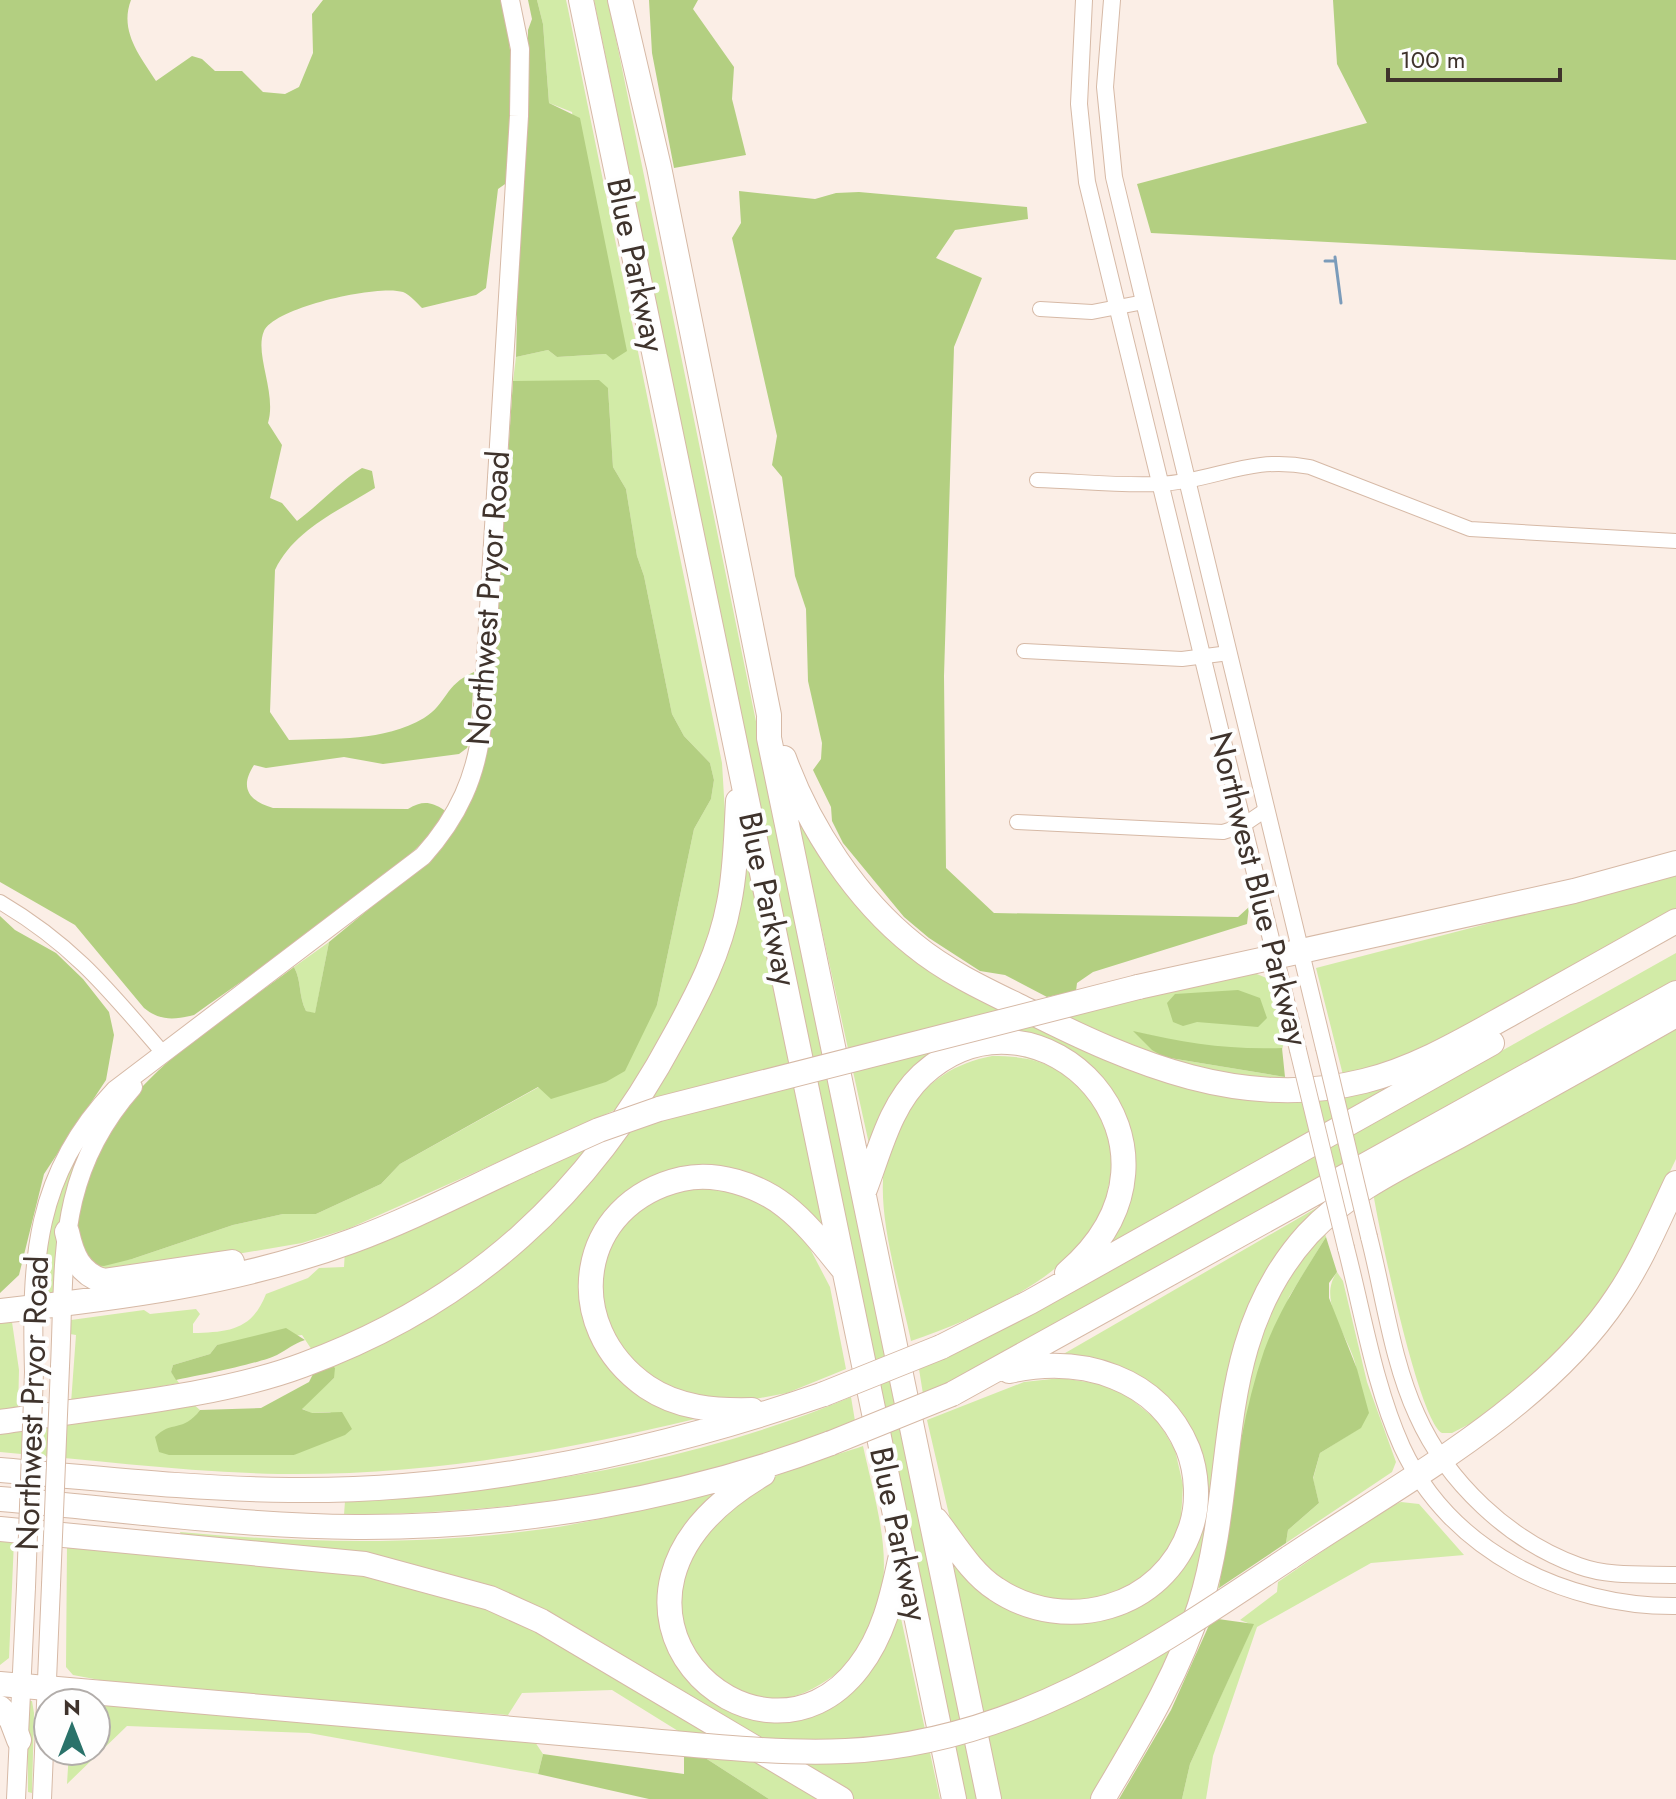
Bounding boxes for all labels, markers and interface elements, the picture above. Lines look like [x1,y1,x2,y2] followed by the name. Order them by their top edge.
[1388,32,1560,82] scale bar
[1400,42,1466,77] text: 100 m
[595,174,677,357] street label: Blue Parkway
[455,449,521,747] street label: Northwest Pryor Road
[1198,727,1321,1052] street label: Northwest Blue Parkway
[727,808,809,991] street label: Blue Parkway
[4,1255,60,1551] street label: Northwest Pryor Road
[858,1443,940,1626] street label: Blue Parkway
[32,1687,112,1767] north arrow
[63,1691,81,1723] text: N

